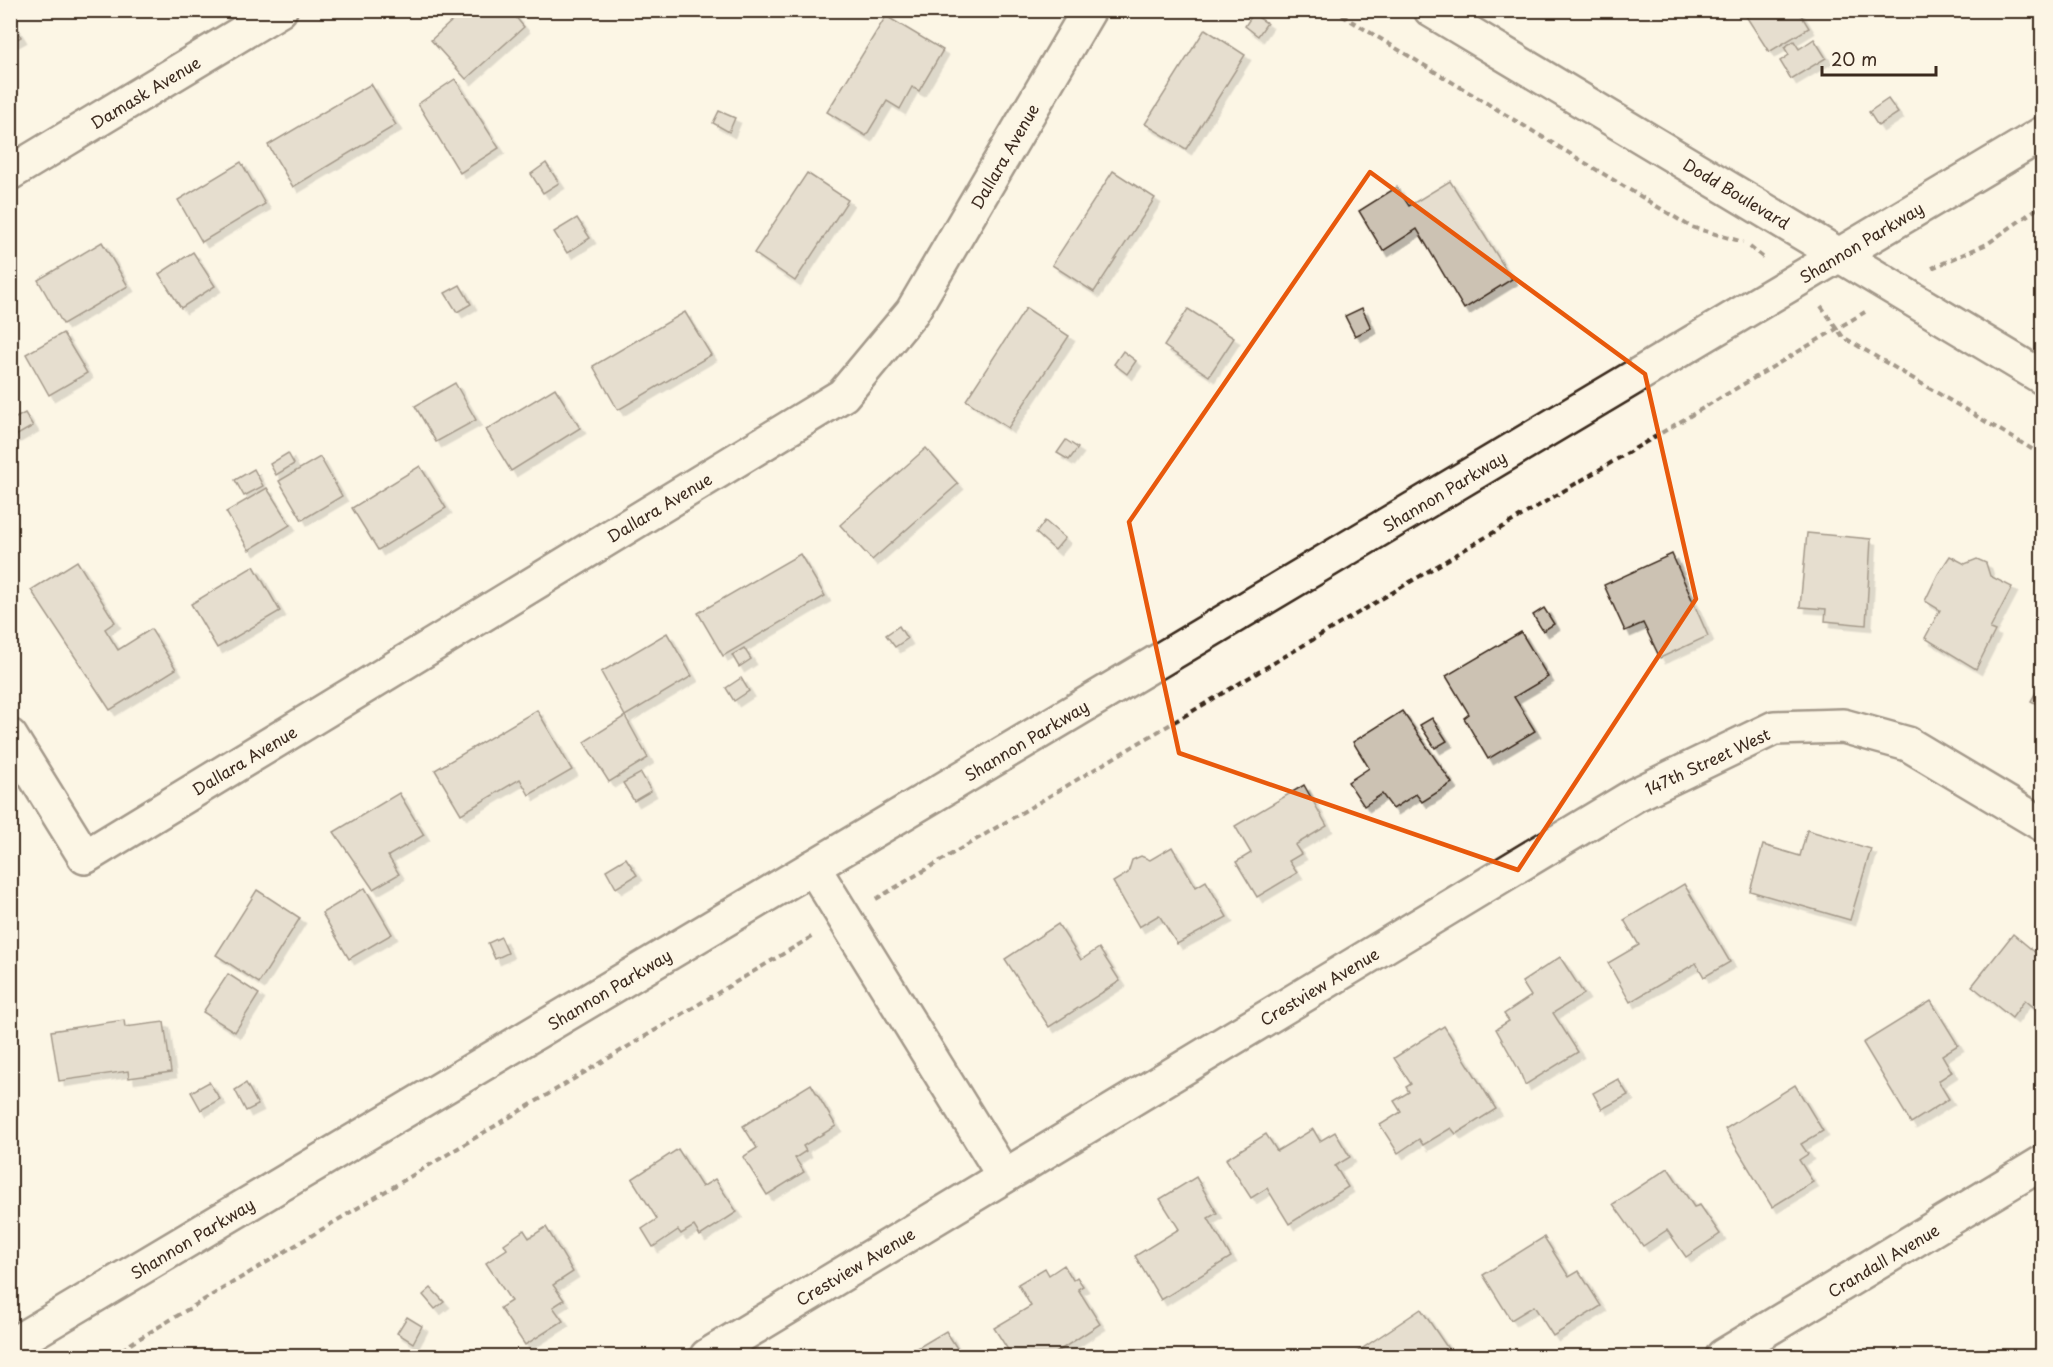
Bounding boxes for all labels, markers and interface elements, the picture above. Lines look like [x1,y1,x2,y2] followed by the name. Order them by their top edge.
[1822,39,1936,77] scale bar
[1831,45,1877,72] text: 20 m
[85,49,205,134] street label: Damask Avenue
[964,98,1044,213] street label: Dallara Avenue
[1679,152,1795,234] street label: Dodd Boulevard
[1794,195,1928,289] street label: Shannon Parkway
[1377,444,1511,538] street label: Shannon Parkway
[602,466,716,548] street label: Dallara Avenue
[959,693,1093,787] street label: Shannon Parkway
[187,719,301,801] street label: Dallara Avenue
[1640,721,1774,801] street label: 147th Street West
[1255,941,1383,1031] street label: Crestview Avenue
[542,942,676,1036] street label: Shannon Parkway
[125,1191,259,1285] street label: Shannon Parkway
[1823,1217,1944,1303] street label: Crandall Avenue
[791,1221,919,1311] street label: Crestview Avenue

